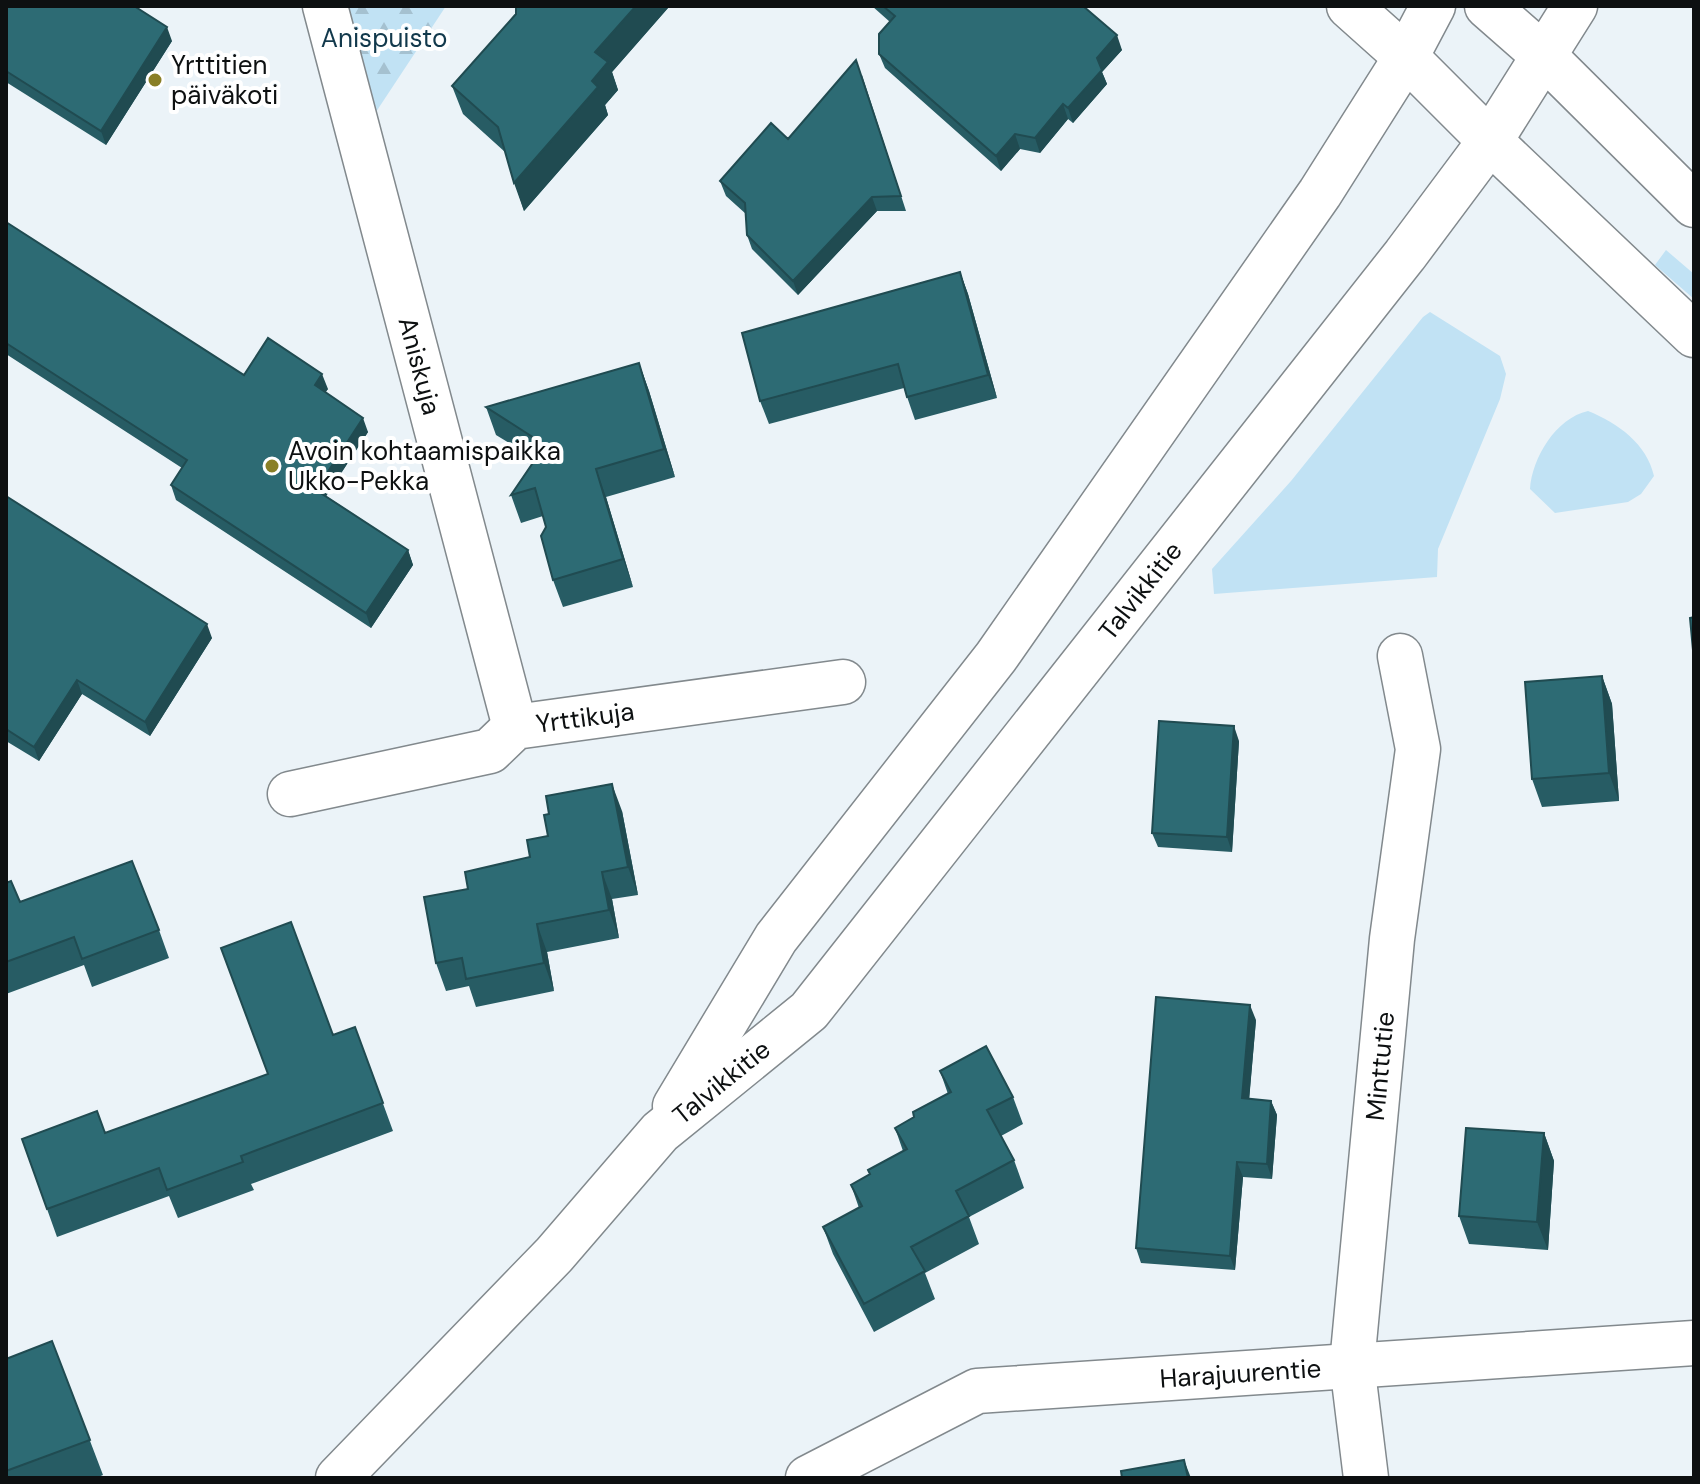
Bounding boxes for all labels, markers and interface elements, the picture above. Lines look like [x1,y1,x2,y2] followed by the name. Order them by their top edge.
[321,21,447,55] park label: Anispuisto
[171,48,278,112] place label: Yrttitien päiväkoti
[146,71,164,89] marker: Yrttitien päiväkoti
[391,313,449,418] street label: Aniskuja
[288,434,561,498] place label: Avoin kohtaamispaikka Ukko-Pekka
[263,457,281,475] marker: Avoin kohtaamispaikka Ukko-Pekka
[1091,534,1190,647] street label: Talvikkitie
[534,694,636,741] street label: Yrttikuja
[1358,1010,1402,1122] street label: Minttutie
[666,1032,777,1132] street label: Talvikkitie
[1158,1351,1322,1396] street label: Harajuurentie

